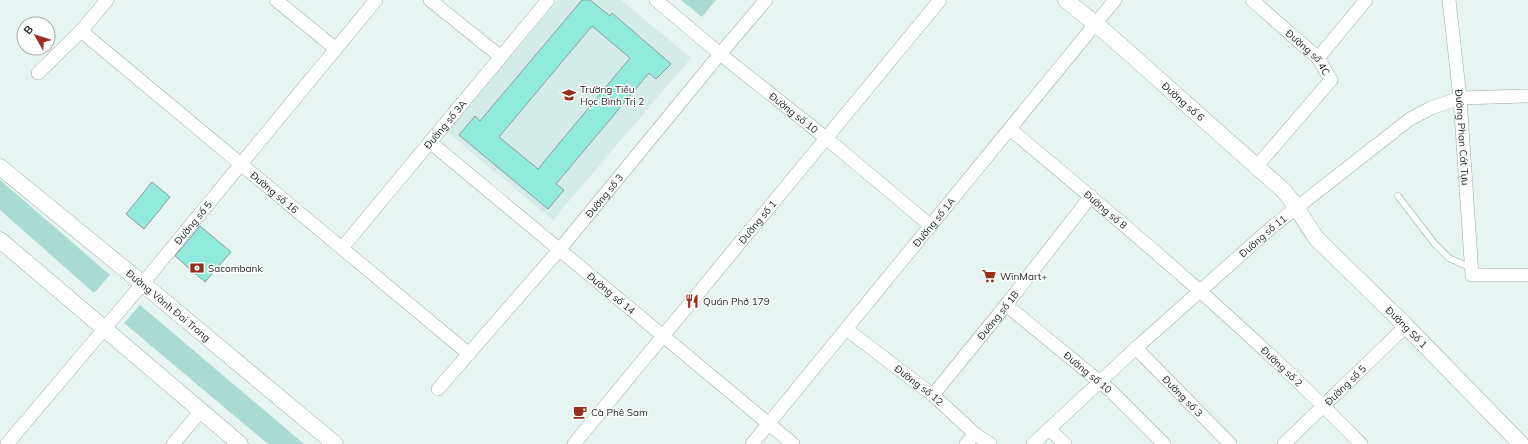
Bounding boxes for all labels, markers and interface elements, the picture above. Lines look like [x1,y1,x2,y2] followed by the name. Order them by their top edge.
[16,16,56,56] north arrow
[20,22,36,37] text: B
[1283,27,1333,78] street label: Đường số 4C
[1159,79,1207,124] street label: Đường số 6
[580,83,644,108] place label: Trường Tiểu Học Bình Trị 2
[561,87,577,103] school or university icon: Trường Tiểu Học Bình Trị 2
[1452,89,1472,186] street label: Đường Phan Cát Tựu
[766,90,821,136] street label: Đường số 10
[421,97,470,152] street label: Đường số 3A
[248,169,301,216] street label: Đường số 16
[583,171,626,220] street label: Đường số 3
[1081,188,1130,232] street label: Đường số 8
[910,194,959,250] street label: Đường số 1A
[171,198,215,247] street label: Đường số 5
[736,198,779,247] street label: Đường số 1
[1236,212,1289,260] street label: Đường số 11
[189,260,205,276] bank icon: Sacombank
[208,262,263,275] place label: Sacombank
[123,267,213,344] street label: Đường Vành Đai Trong
[981,268,997,284] supermarket icon: WinMart+
[584,270,638,317] street label: Đường số 14
[1000,270,1047,283] place label: WinMart+
[974,288,1022,343] street label: Đường số 1B
[684,293,700,309] restaurant icon: Quán Phở 179
[703,295,770,308] place label: Quán Phở 179
[1383,304,1430,351] street label: Đường Số 1
[1258,344,1305,390] street label: Đường số 2
[1061,349,1115,396] street label: Đường số 10
[892,362,946,408] street label: Đường số 12
[1322,362,1369,408] street label: Đường số 5
[1159,373,1206,420] street label: Đường số 3
[572,404,588,420] cafe icon: Cà Phê Sam
[591,406,648,419] place label: Cà Phê Sam

